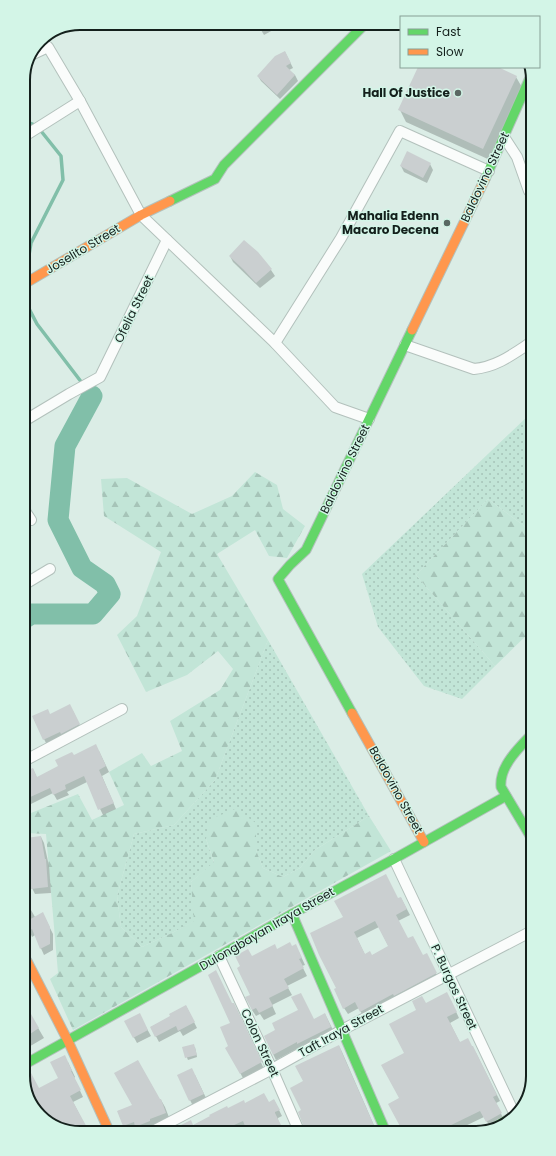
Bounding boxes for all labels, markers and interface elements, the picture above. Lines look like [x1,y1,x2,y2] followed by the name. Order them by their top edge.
[400,16,540,68] legend
[436,23,461,40] text: Fast
[436,43,464,60] text: Slow
[362,84,451,101] place label: Hall Of Justice
[453,88,463,98] marker: Hall Of Justice
[456,129,513,225] street label: Baldovino Street
[342,207,439,238] place label: Mahalia Edenn Macaro Decena
[442,218,452,228] marker: Mahalia Edenn Macaro Decena
[42,220,123,278] street label: Joselito Street
[110,272,157,345] street label: Ofelia Street
[316,421,374,516] street label: Baldovino Street
[365,743,428,837] street label: Baldovino Street
[196,883,337,974] street label: Dulongbayan Iraya Street
[427,941,482,1032] street label: P. Burgos Street
[295,1000,386,1061] street label: Taft Iraya Street
[237,1006,284,1080] street label: Colon Street

